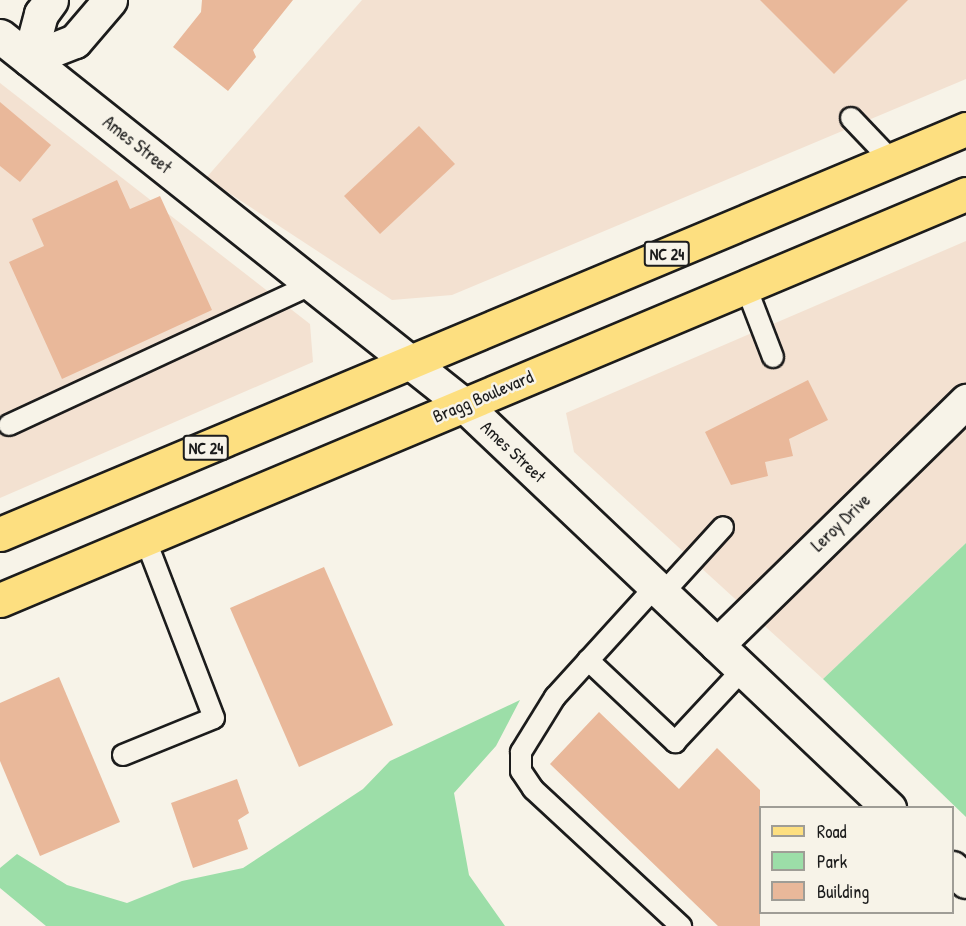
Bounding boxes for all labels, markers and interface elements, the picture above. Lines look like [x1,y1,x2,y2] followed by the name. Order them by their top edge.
[98,112,176,178] street label: Ames Street
[643,241,691,267] road number: NC 24
[430,366,536,428] street label: Bragg Boulevard
[476,416,550,488] street label: Ames Street
[182,435,230,461] road number: NC 24
[807,490,875,556] street label: Leroy Drive
[759,806,954,914] legend
[817,819,847,844] text: Road
[817,849,847,874] text: Park
[817,879,869,904] text: Building

